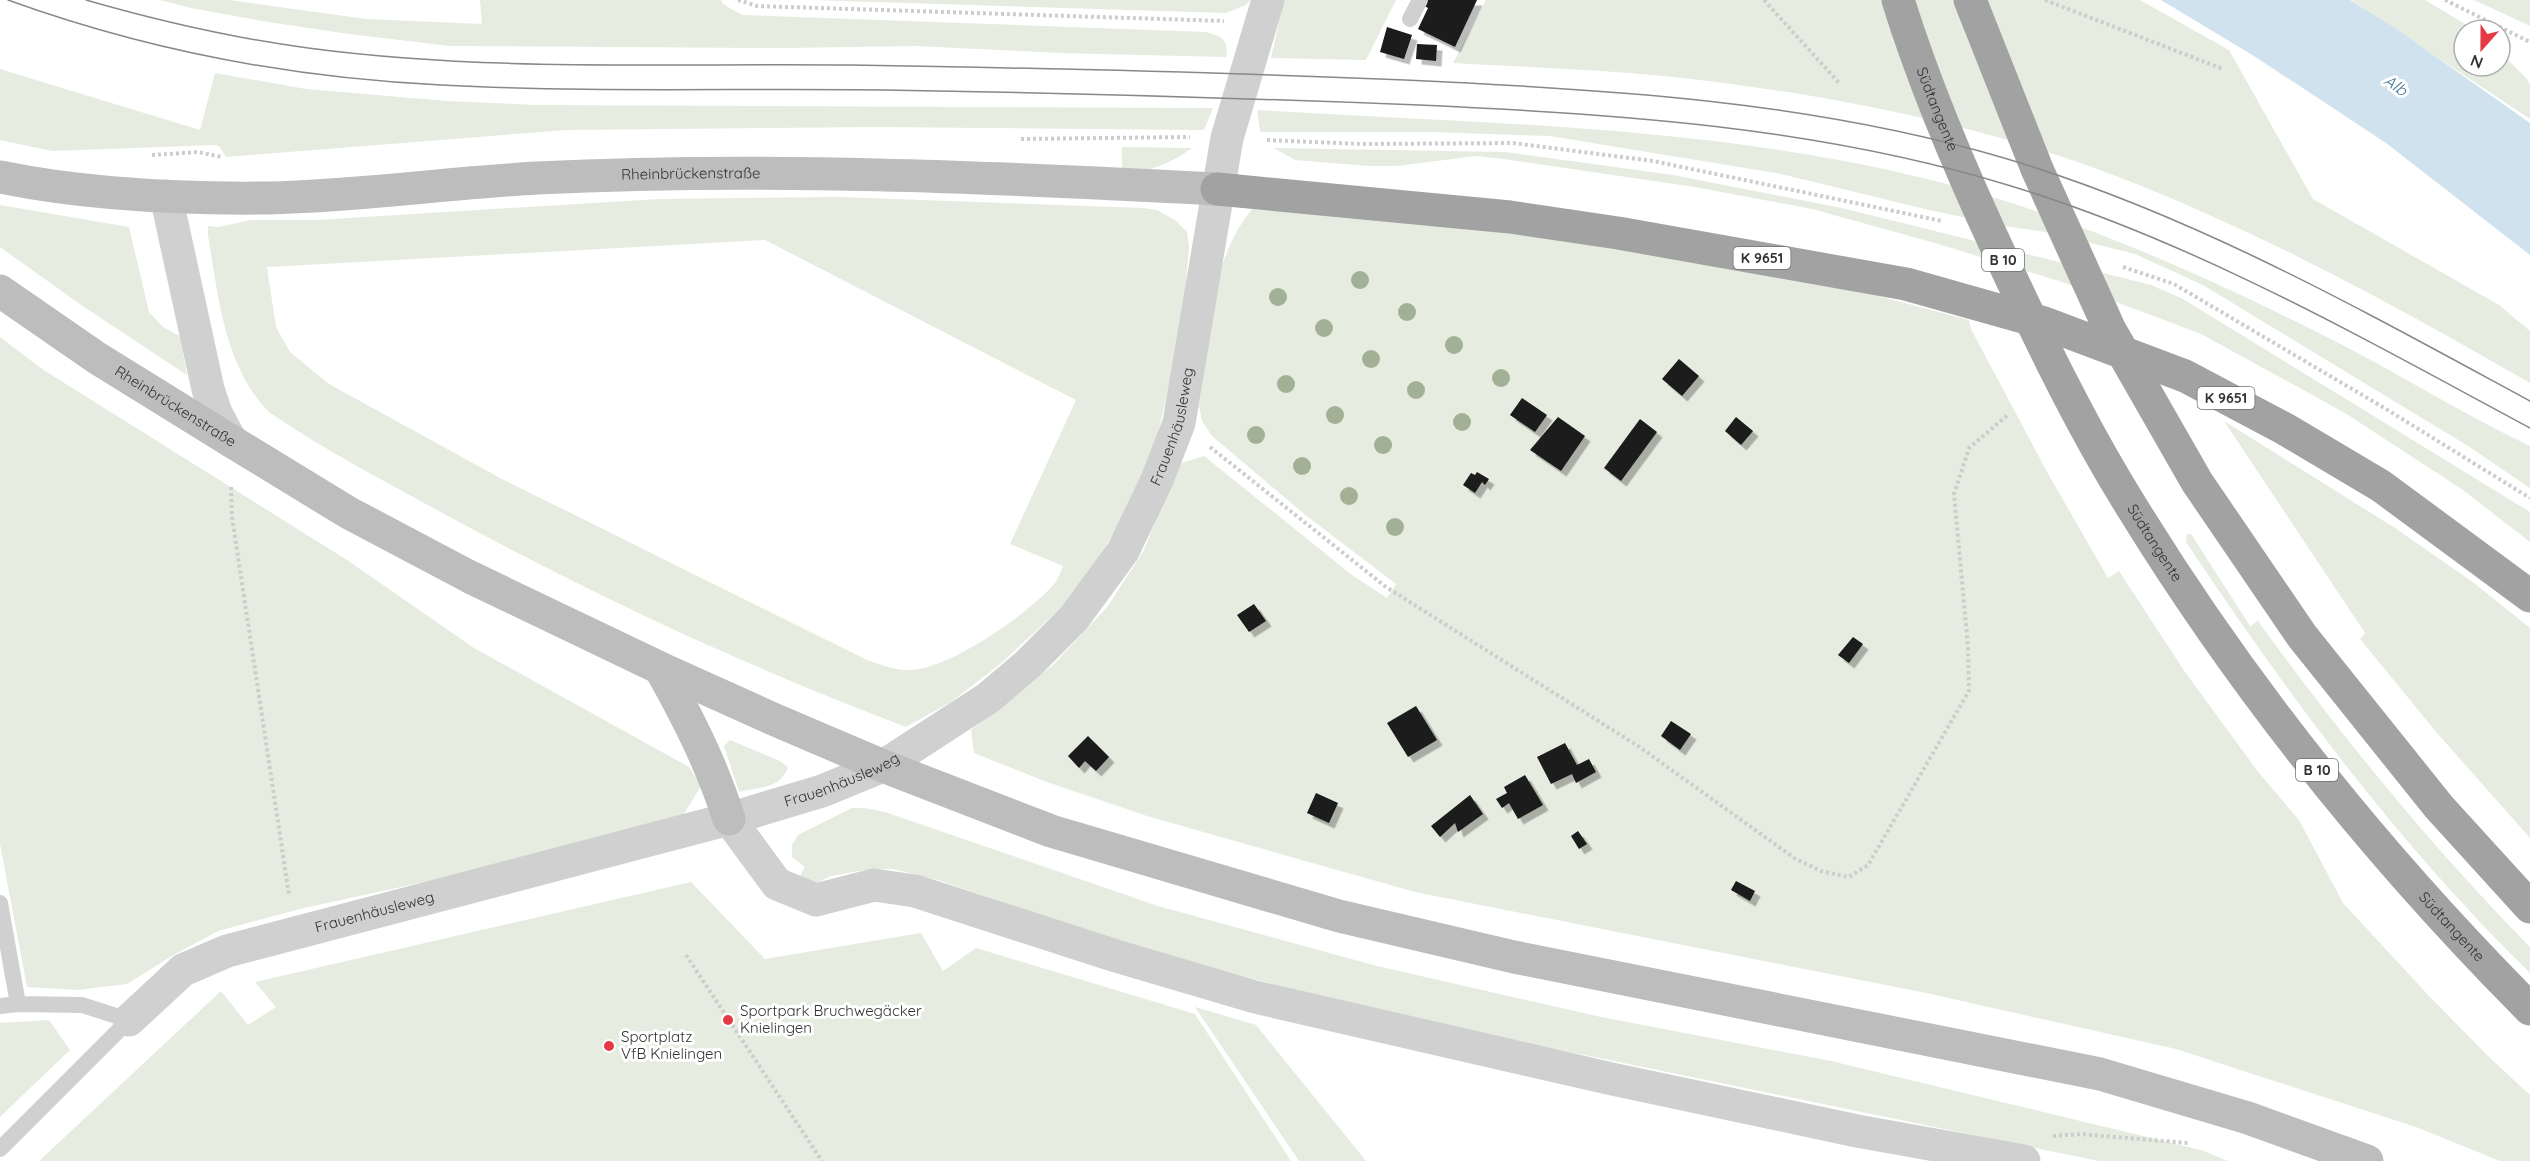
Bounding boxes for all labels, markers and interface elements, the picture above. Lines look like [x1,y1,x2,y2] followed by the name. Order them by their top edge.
[2452,18,2512,78] north arrow
[2468,51,2486,73] text: N
[1913,64,1963,154] street label: Südtangente
[2381,70,2413,101] water label: Alb
[621,163,761,184] street label: Rheinbrückenstraße
[1734,247,1790,269] road number: K 9651
[1982,249,2024,271] road number: B 10
[111,361,240,451] street label: Rheinbrückenstraße
[1146,366,1197,489] street label: Frauenhäusleweg
[2198,387,2254,409] road number: K 9651
[2123,500,2187,585] street label: Südtangente
[782,748,903,811] street label: Frauenhäusleweg
[2296,759,2338,781] road number: B 10
[313,887,436,937] street label: Frauenhäusleweg
[2415,887,2489,966] street label: Südtangente
[740,1001,922,1037] place label: Sportpark Bruchwegäcker Knielingen
[721,1013,735,1027] marker: Sportpark Bruchwegäcker Knielingen
[621,1027,722,1063] place label: Sportplatz VfB Knielingen
[602,1039,616,1053] marker: Sportplatz VfB Knielingen

